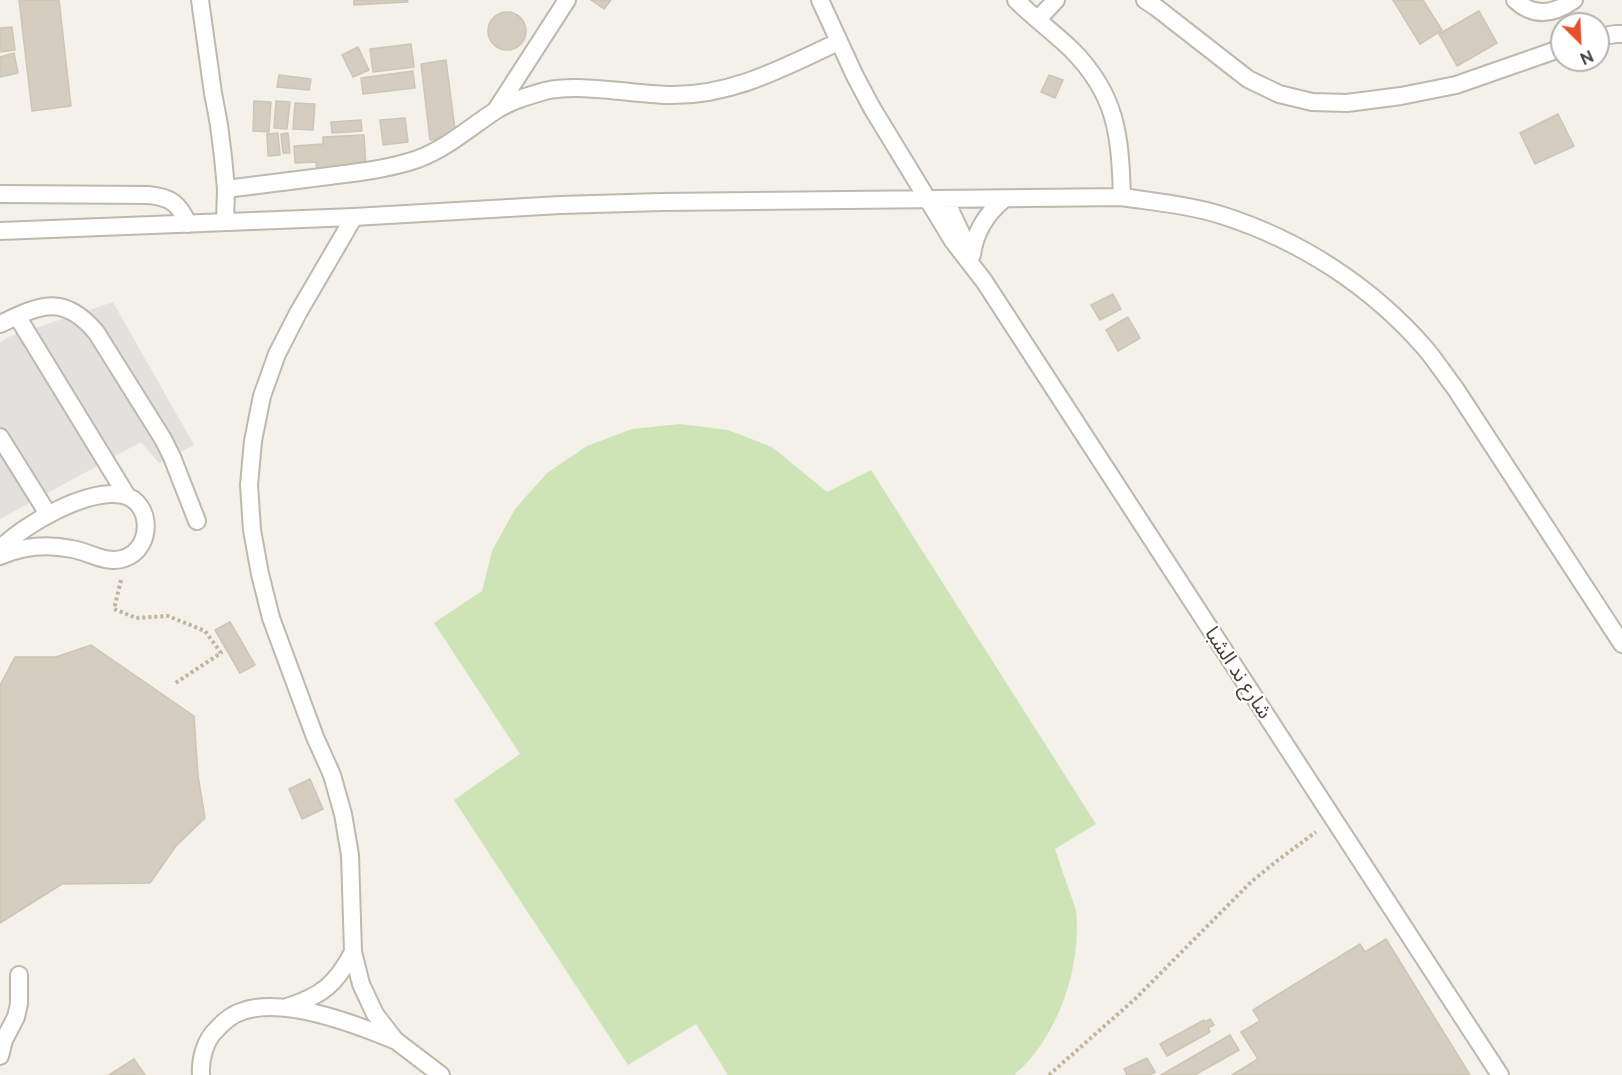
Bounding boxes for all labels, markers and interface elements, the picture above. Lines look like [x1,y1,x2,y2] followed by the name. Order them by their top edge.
[1550,12,1610,72] north arrow
[1577,46,1596,68] text: N
[1199,623,1277,723] street label: شارع ند الشبا

